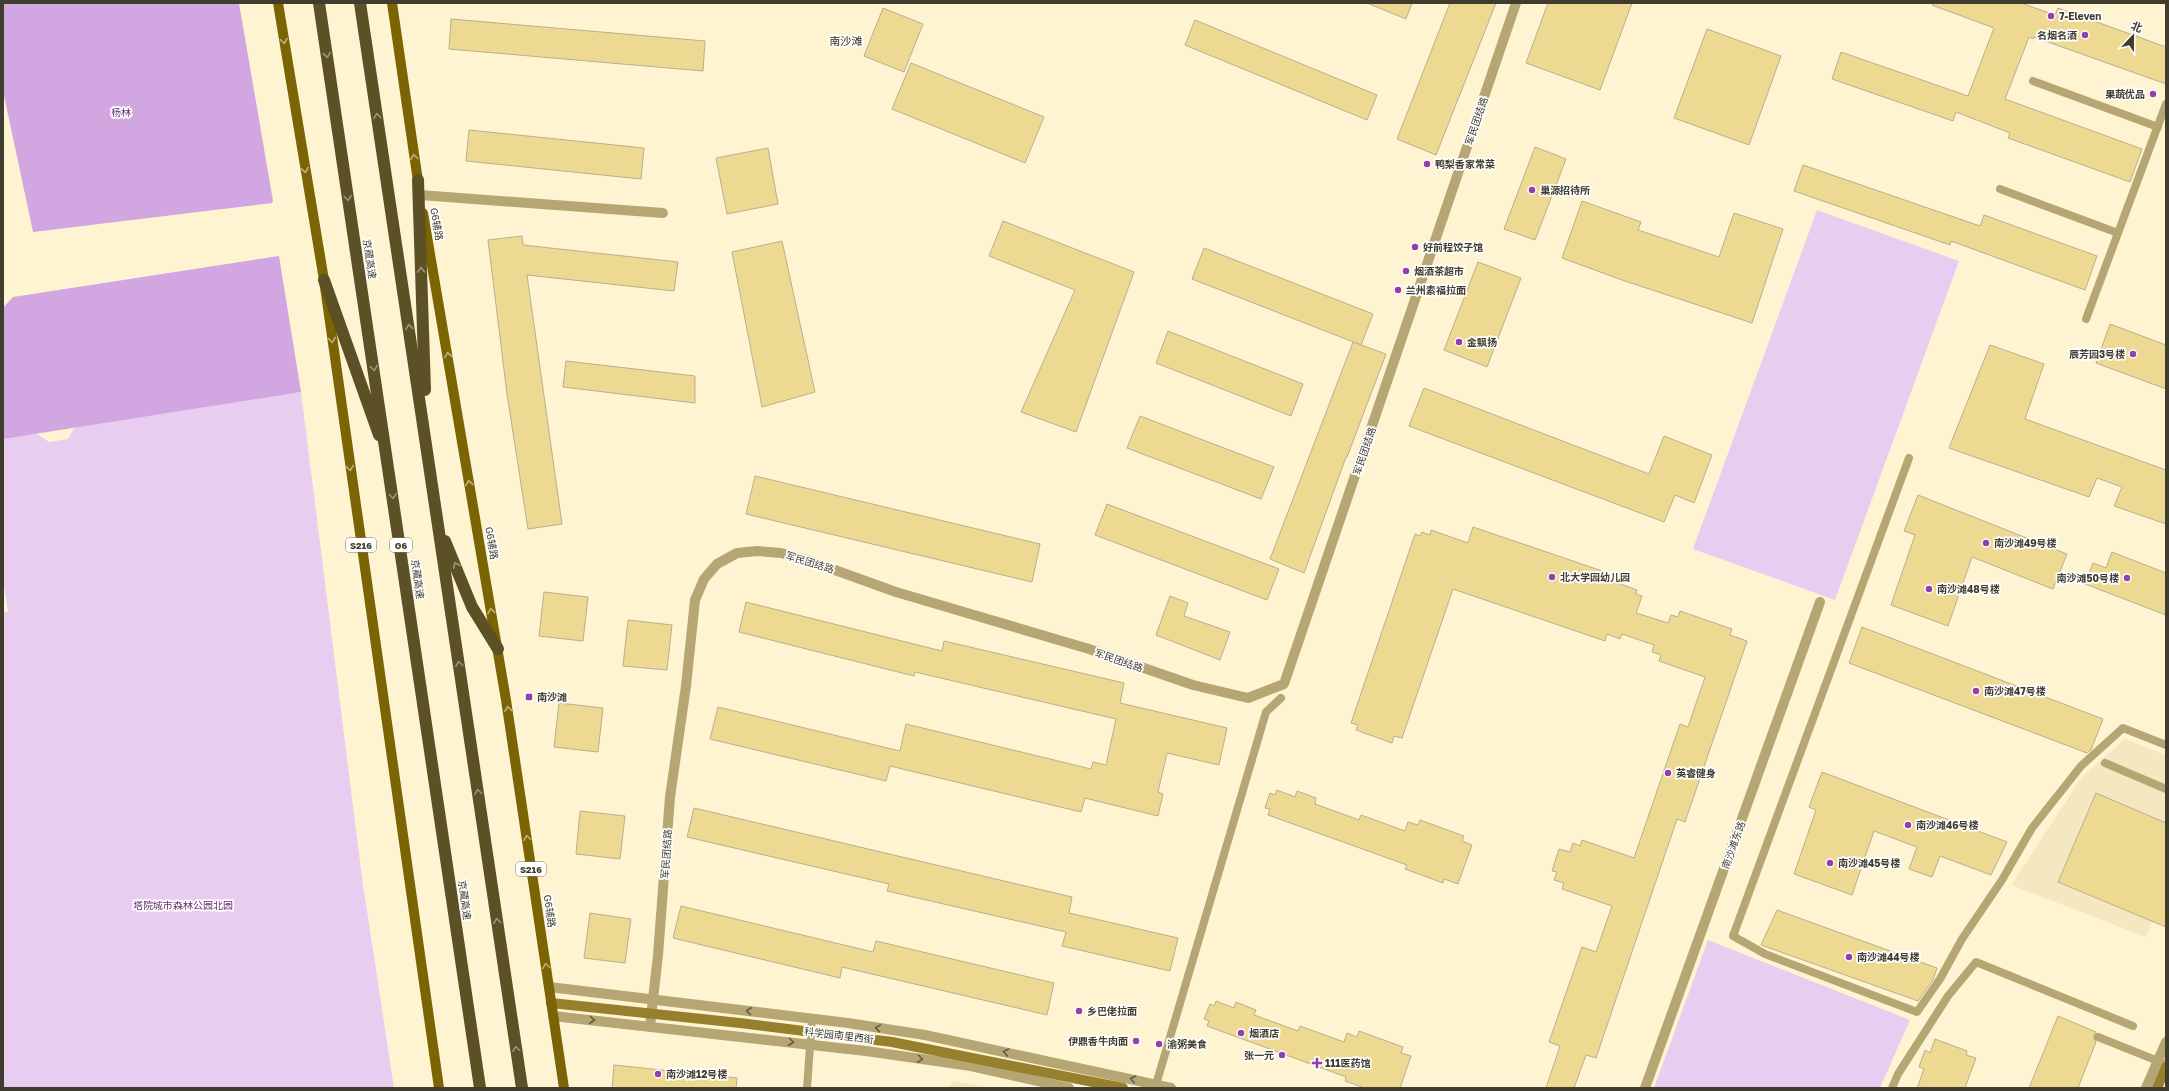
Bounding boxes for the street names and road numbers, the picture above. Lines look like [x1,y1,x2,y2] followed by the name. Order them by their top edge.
[1462,95,1490,147] street label: 军民团结路
[428,207,446,241] street label: G6辅路
[361,238,379,280] street label: 京藏高速
[1350,425,1378,477] street label: 军民团结路
[483,526,501,560] street label: G6辅路
[346,538,376,552] road number: S216
[390,538,412,552] road number: G6
[784,549,836,575] street label: 军民团结路
[409,558,427,600] street label: 京藏高速
[1093,646,1145,674] street label: 军民团结路
[1719,819,1747,871] street label: 南沙滩东路
[658,829,674,879] street label: 军民团结路
[516,862,546,876] road number: S216
[456,879,474,921] street label: 京藏高速
[542,894,558,928] street label: G6辅路
[804,1025,874,1045] street label: 科学园南里西街

